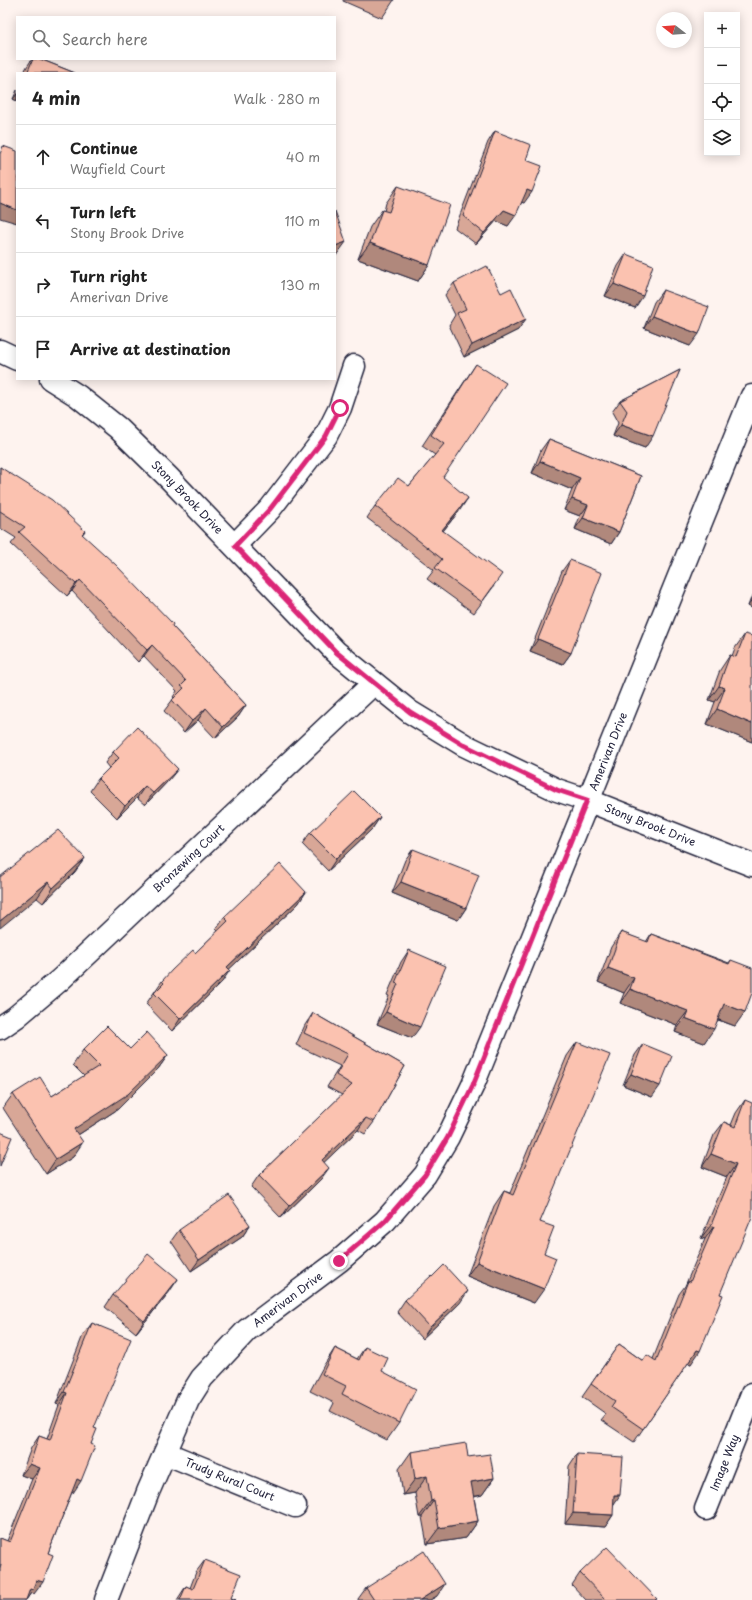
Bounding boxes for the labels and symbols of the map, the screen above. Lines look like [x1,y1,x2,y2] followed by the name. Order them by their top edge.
[656,12,692,48] north arrow
[331,399,349,417] route start
[148,456,227,538] street label: Stony Brook Drive
[584,709,631,793] street label: Amerivan Drive
[602,799,699,850] street label: Stony Brook Drive
[148,819,229,896] street label: Bronzewing Court
[330,1252,348,1270] route end
[249,1267,326,1331] street label: Amerivan Drive
[705,1432,743,1493] street label: Image Way
[182,1453,278,1505] street label: Trudy Rural Court

